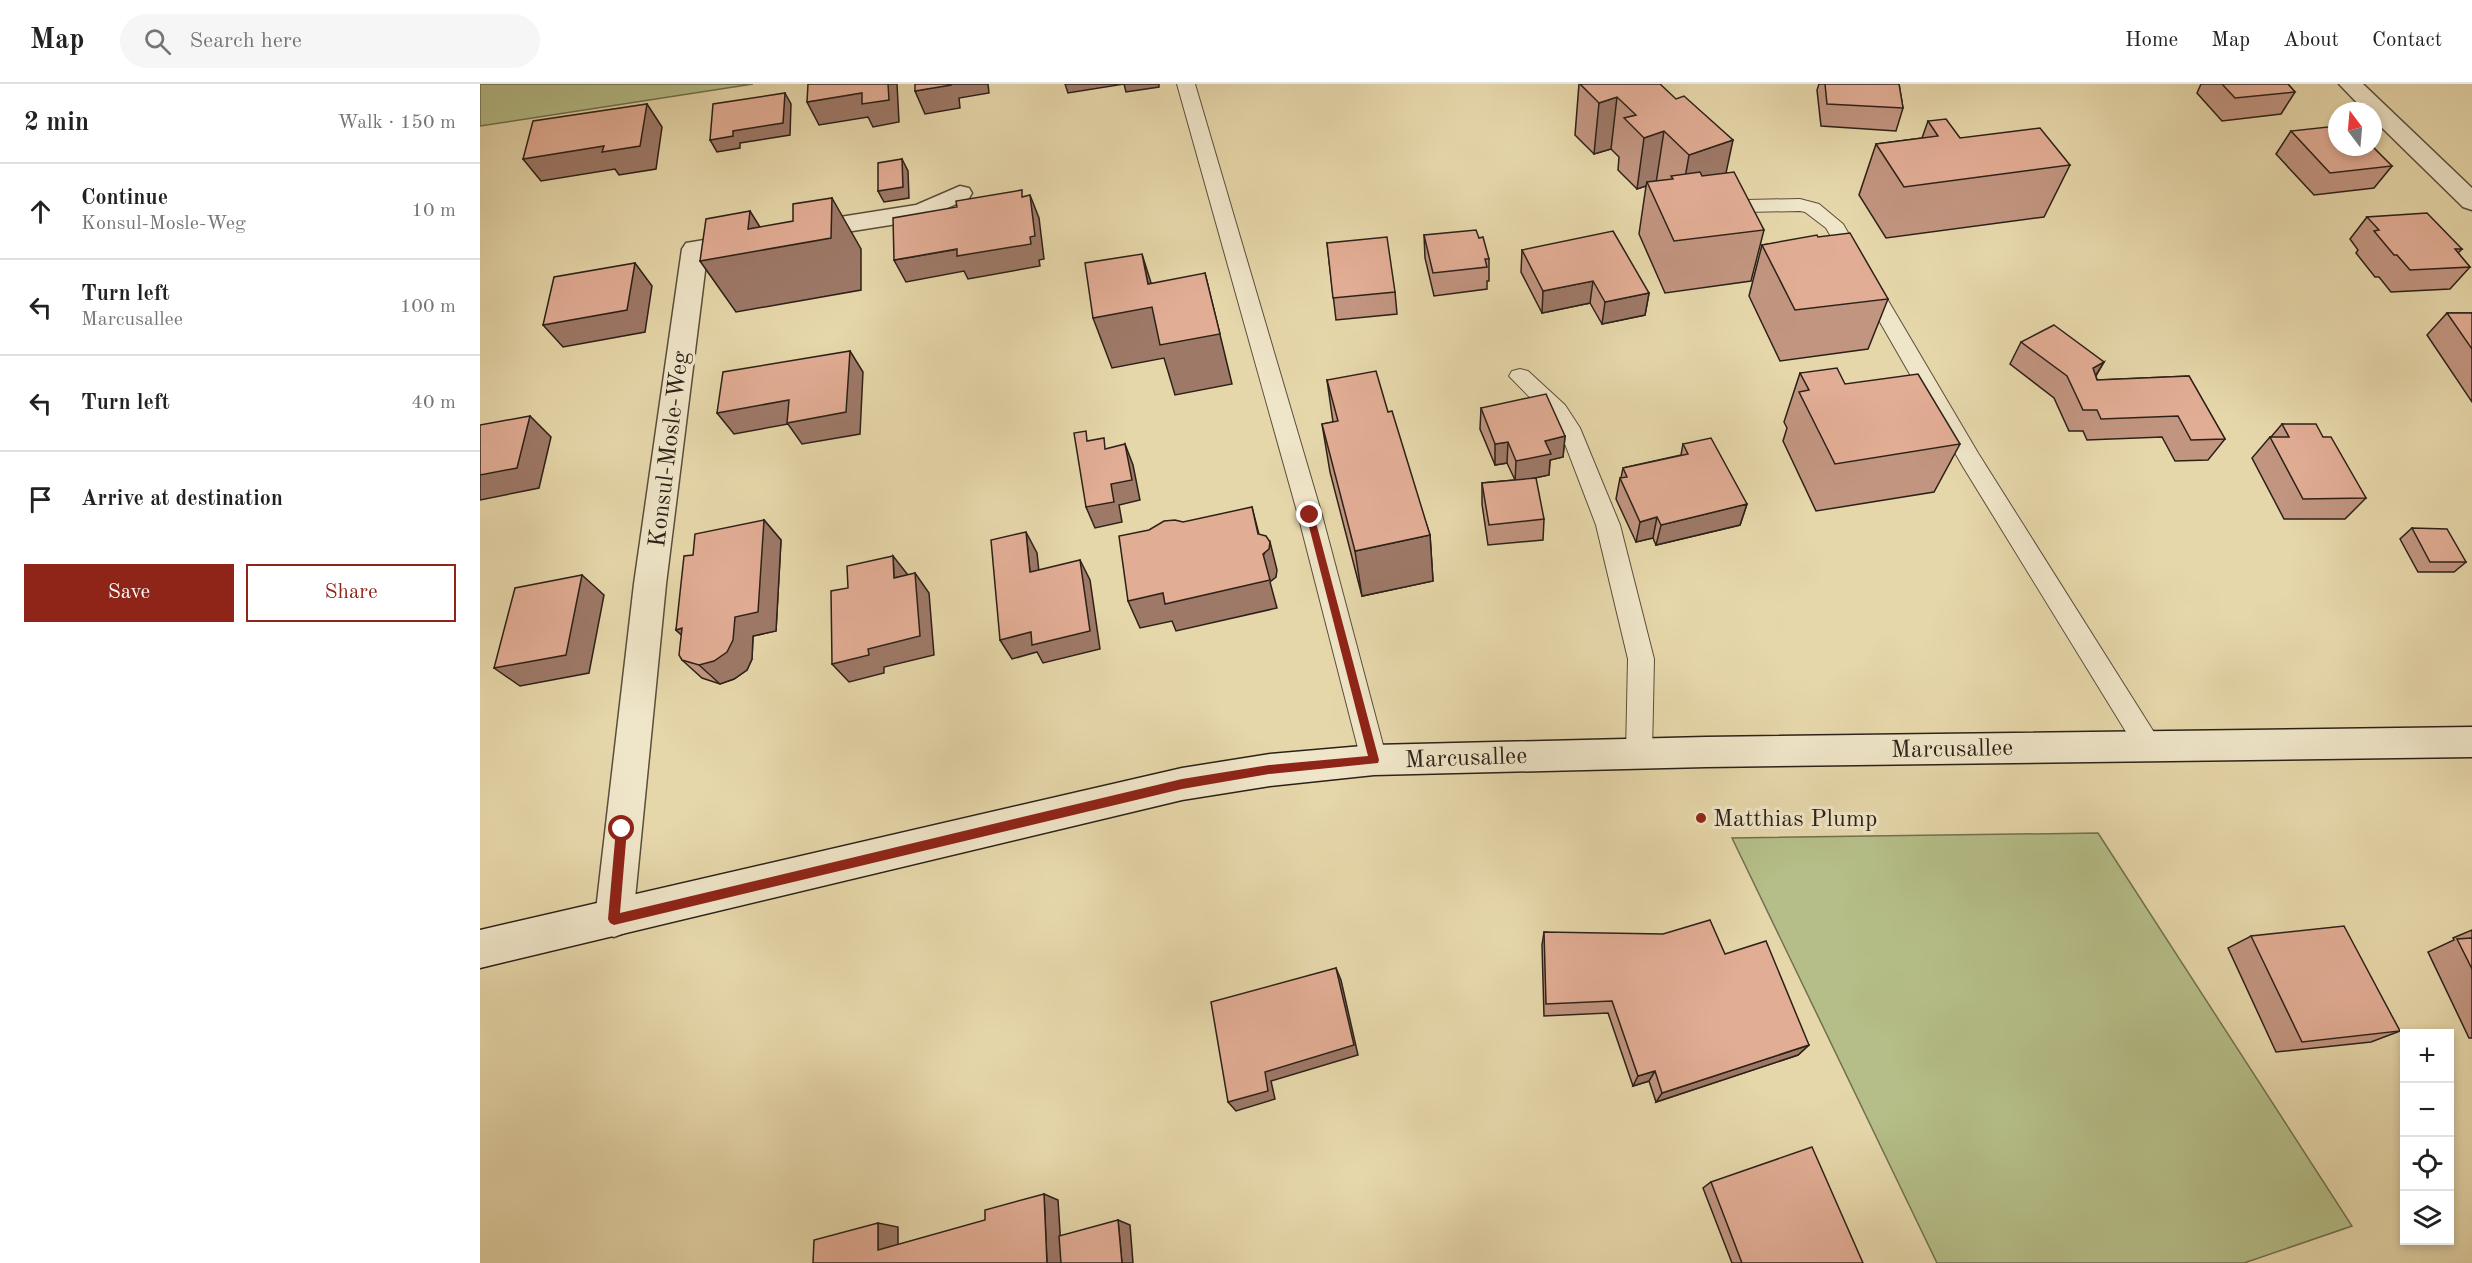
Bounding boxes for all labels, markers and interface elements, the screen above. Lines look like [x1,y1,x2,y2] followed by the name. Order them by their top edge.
[120,14,540,68] search box
[141,25,174,58] icon: search
[30,27,84,55] text: Map
[189,30,302,52] text: Search here
[2125,30,2178,51] text: Home
[2211,30,2250,51] text: Map
[2283,30,2339,51] text: About
[2372,30,2442,51] text: Contact
[2328,102,2382,156] north arrow
[24,110,89,136] text: 2 min
[337,113,456,133] text: Walk · 150 m
[81,187,168,209] text: Continue
[24,195,57,228] icon: ahead
[411,201,456,221] text: 10 m
[81,214,246,234] text: Konsul-Mosle-Weg
[81,283,170,305] text: Turn left
[24,291,57,324] icon: left
[400,297,456,317] text: 100 m
[81,310,183,330] text: Marcusallee
[646,350,694,549] street label: Konsul-Mosle-Weg
[24,387,57,420] icon: left
[81,392,170,414] text: Turn left
[411,393,456,413] text: 40 m
[24,483,57,516] icon: arrive
[81,488,283,510] text: Arrive at destination
[1296,501,1322,527] route end
[24,564,234,622] button: Save
[246,564,456,622] button: Share
[1891,737,2013,763] street label: Marcusallee
[1404,745,1528,773] street label: Marcusallee
[1713,808,1877,832] place label: Matthias Plump
[1694,811,1708,825] marker: Matthias Plump
[608,815,634,841] route start
[2400,1029,2454,1245] map controls
[2400,1029,2454,1083] button: +
[2400,1083,2454,1137] button: −
[2400,1137,2454,1191] button: locate
[2400,1191,2454,1245] button: layers

